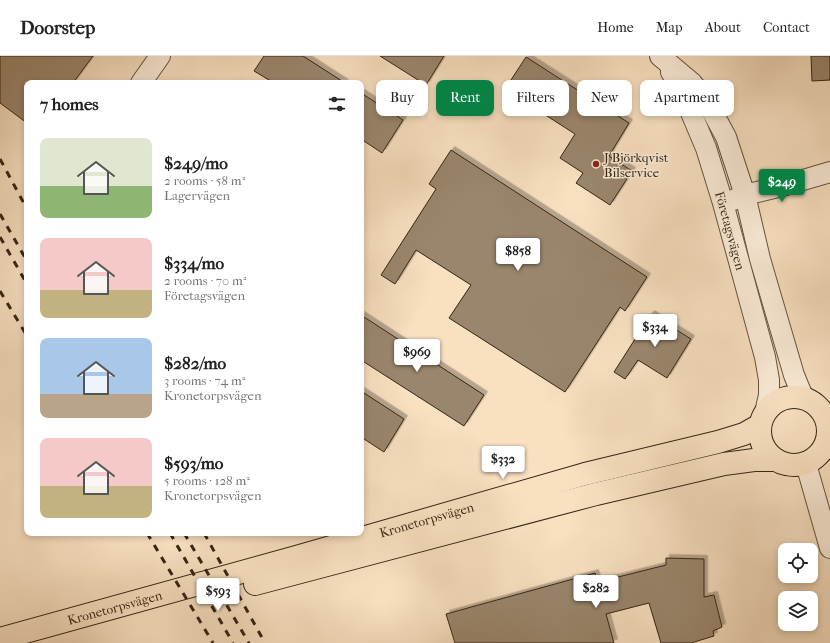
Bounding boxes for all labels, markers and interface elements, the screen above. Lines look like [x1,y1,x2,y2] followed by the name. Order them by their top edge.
[20,17,95,39] text: Doorstep
[597,19,634,36] text: Home
[656,19,683,36] text: Map
[705,19,741,36] text: About
[763,19,810,36] text: Contact
[376,80,428,116] chip: Buy
[436,80,494,116] chip: Rent
[502,80,569,116] chip: Filters
[577,80,632,116] chip: New
[640,80,734,116] chip: Apartment
[326,93,348,115] icon: filters
[40,94,99,114] text: 7 homes
[603,150,669,180] place label: J Björkqvist Bilservice
[164,153,228,173] text: $249/mo
[72,154,120,202] icon: home
[591,159,601,169] marker: J Björkqvist Bilservice
[758,169,806,203] pin: $249
[164,173,245,188] text: 2 rooms · 58 m²
[768,174,796,189] text: $249
[164,188,230,203] text: Lagervägen
[712,190,748,272] street label: Företagsvägen
[494,238,542,272] pin: $858
[505,243,531,258] text: $858
[164,253,224,273] text: $334/mo
[72,254,120,302] icon: home
[164,273,247,288] text: 2 rooms · 70 m²
[164,288,245,303] text: Företagsvägen
[631,314,679,348] pin: $334
[642,319,668,334] text: $334
[393,339,441,373] pin: $969
[403,344,431,359] text: $969
[164,353,226,373] text: $282/mo
[72,354,120,402] icon: home
[164,373,245,388] text: 3 rooms · 74 m²
[164,388,262,403] text: Kronetorpsvägen
[479,446,527,480] pin: $332
[491,451,515,466] text: $332
[164,453,223,473] text: $593/mo
[72,454,120,502] icon: home
[164,473,250,488] text: 5 rooms · 128 m²
[164,488,262,503] text: Kronetorpsvägen
[378,499,476,541] street label: Kronetorpsvägen
[778,543,818,631] map controls
[778,543,818,583] button: locate
[572,575,620,609] pin: $282
[194,578,242,612] pin: $593
[582,580,610,595] text: $282
[206,583,230,598] text: $593
[66,587,164,628] street label: Kronetorpsvägen
[778,591,818,631] button: layers

